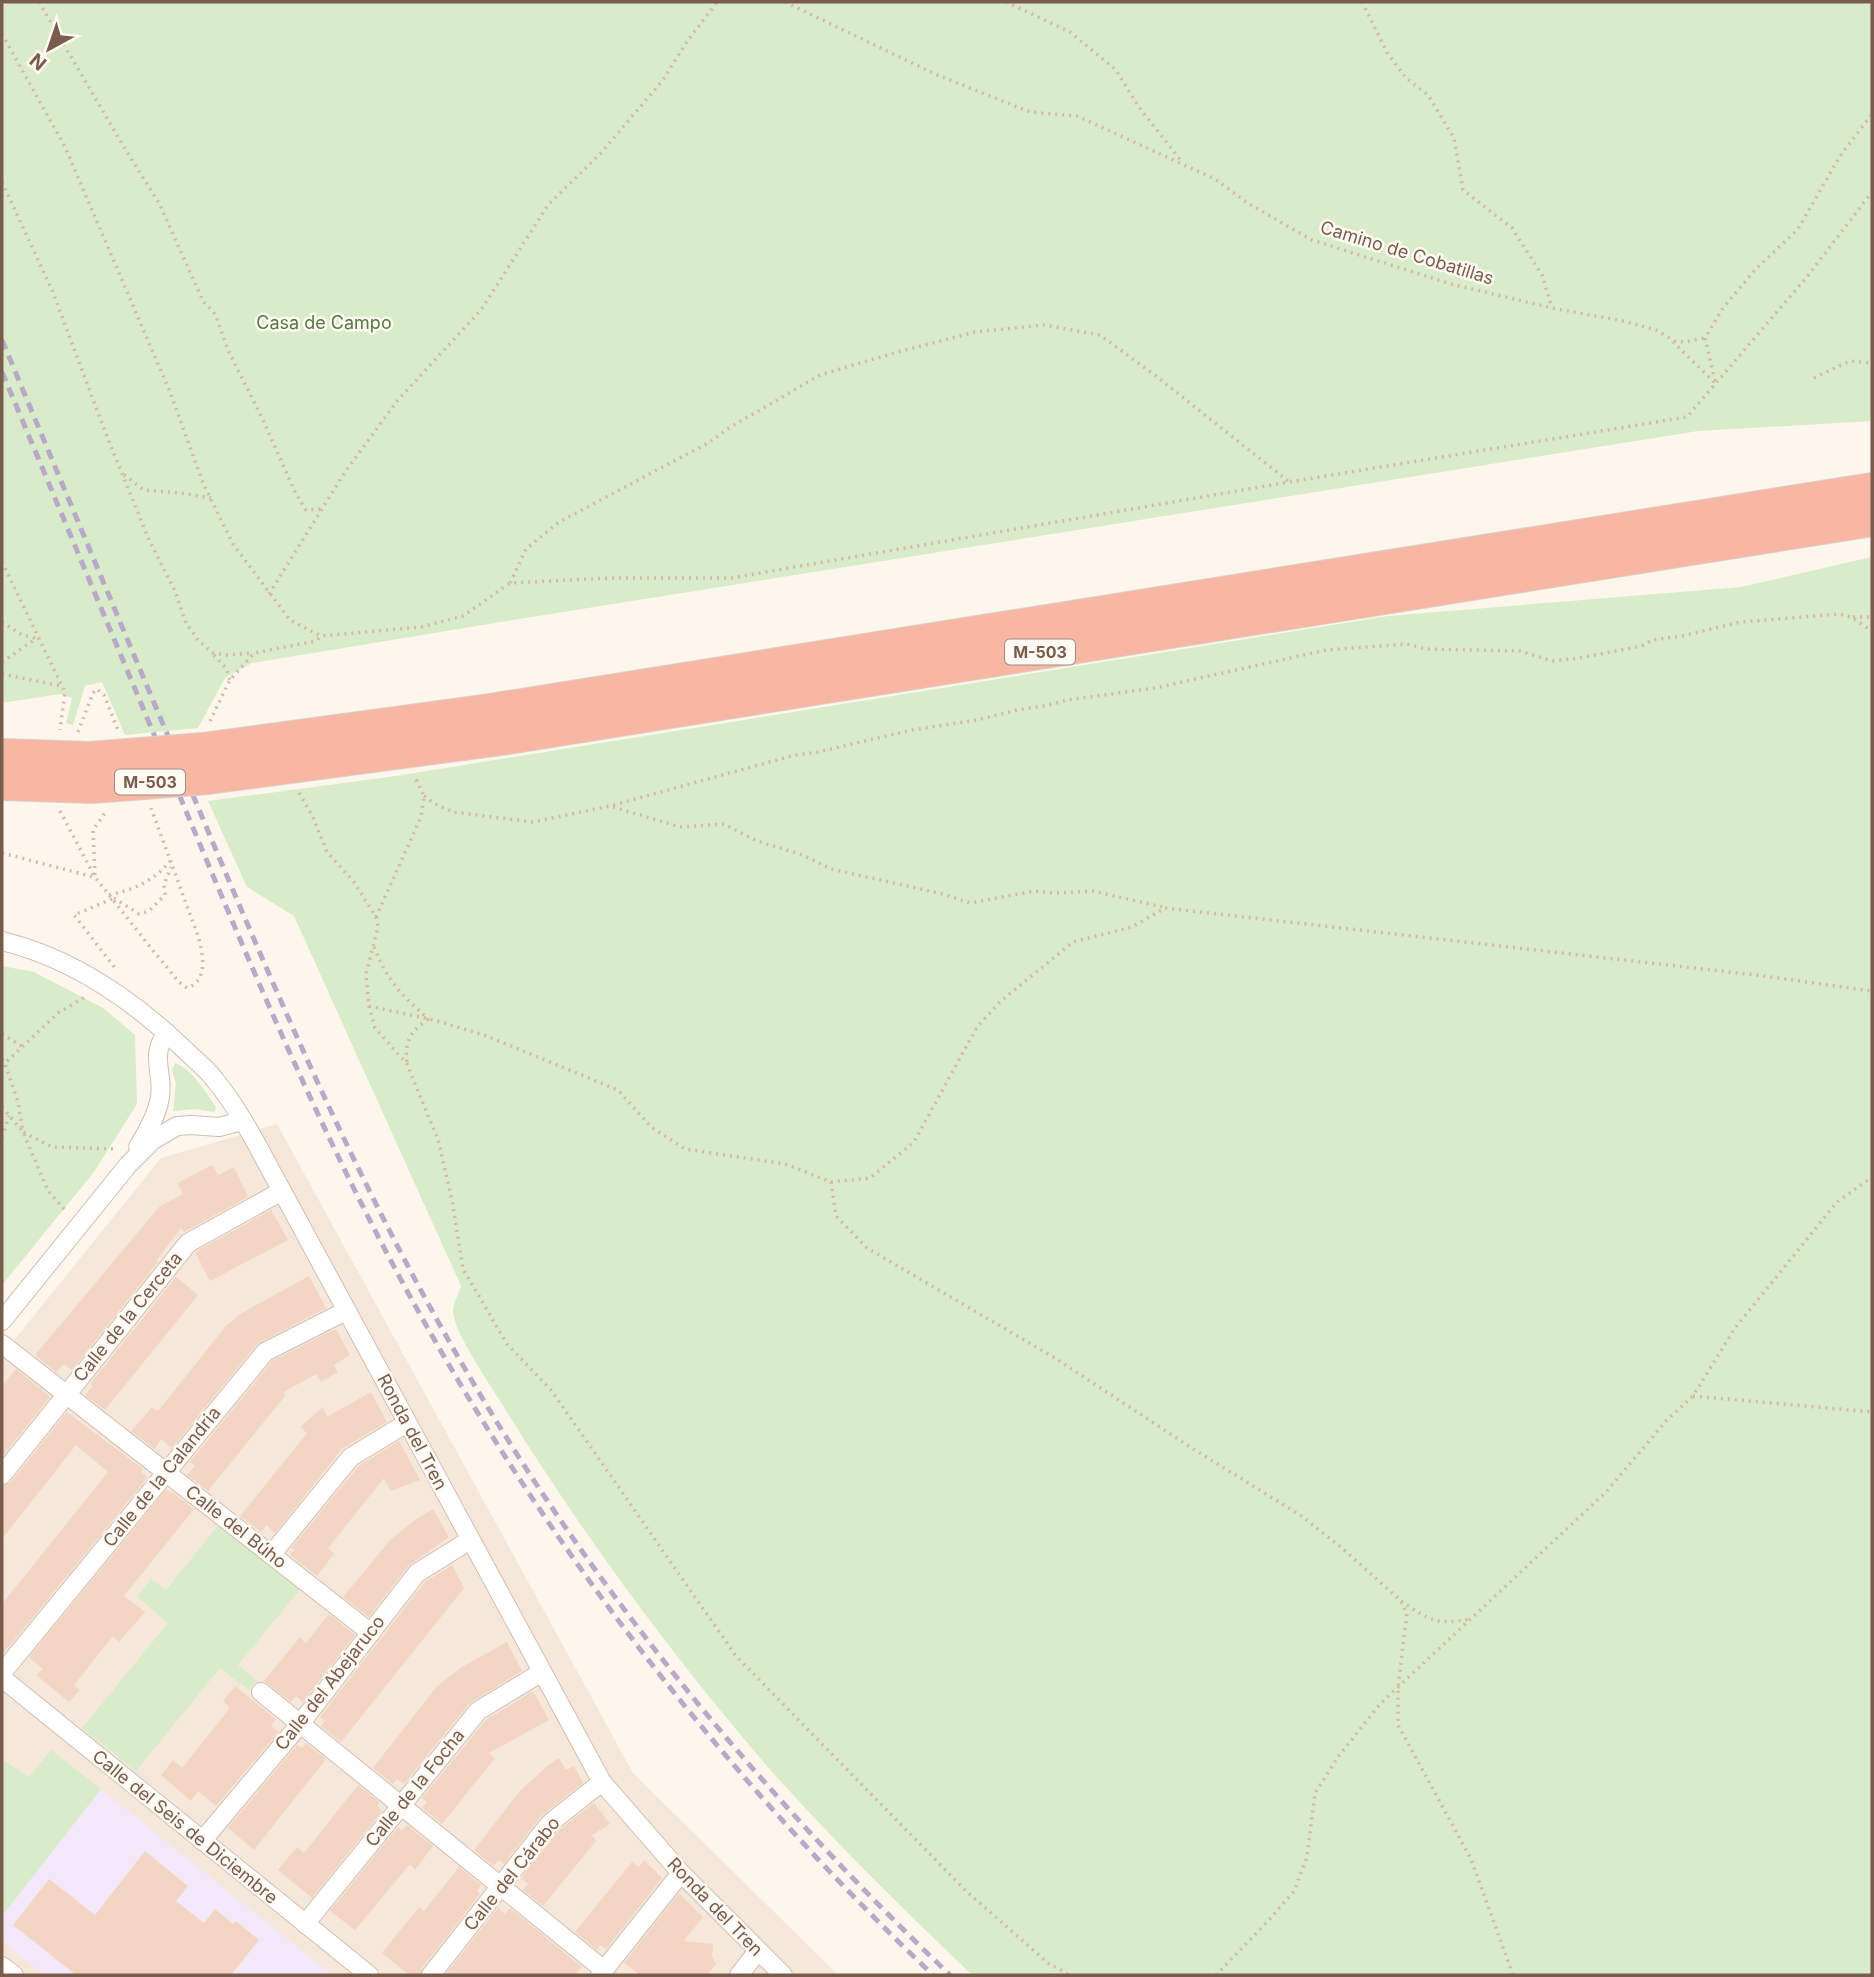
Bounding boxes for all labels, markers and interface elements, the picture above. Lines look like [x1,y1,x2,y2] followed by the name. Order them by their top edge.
[14,14,84,84] north arrow
[25,48,51,75] text: N
[1318,216,1496,289] street label: Camino de Cobatillas
[256,312,392,333] park label: Casa de Campo
[1005,639,1075,664] road number: M-503
[115,769,185,794] road number: M-503
[69,1248,186,1386] street label: Calle de la Cerceta
[373,1370,452,1493] street label: Ronda del Tren
[99,1402,225,1551] street label: Calle de la Calandria
[182,1481,291,1573] street label: Calle del Búho
[270,1611,389,1754] street label: Calle del Abejaruco
[361,1725,469,1851] street label: Calle de la Focha
[88,1745,282,1908] street label: Calle del Seis de Diciembre
[459,1813,564,1935] street label: Calle del Cárabo
[663,1853,767,1960] street label: Ronda del Tren

